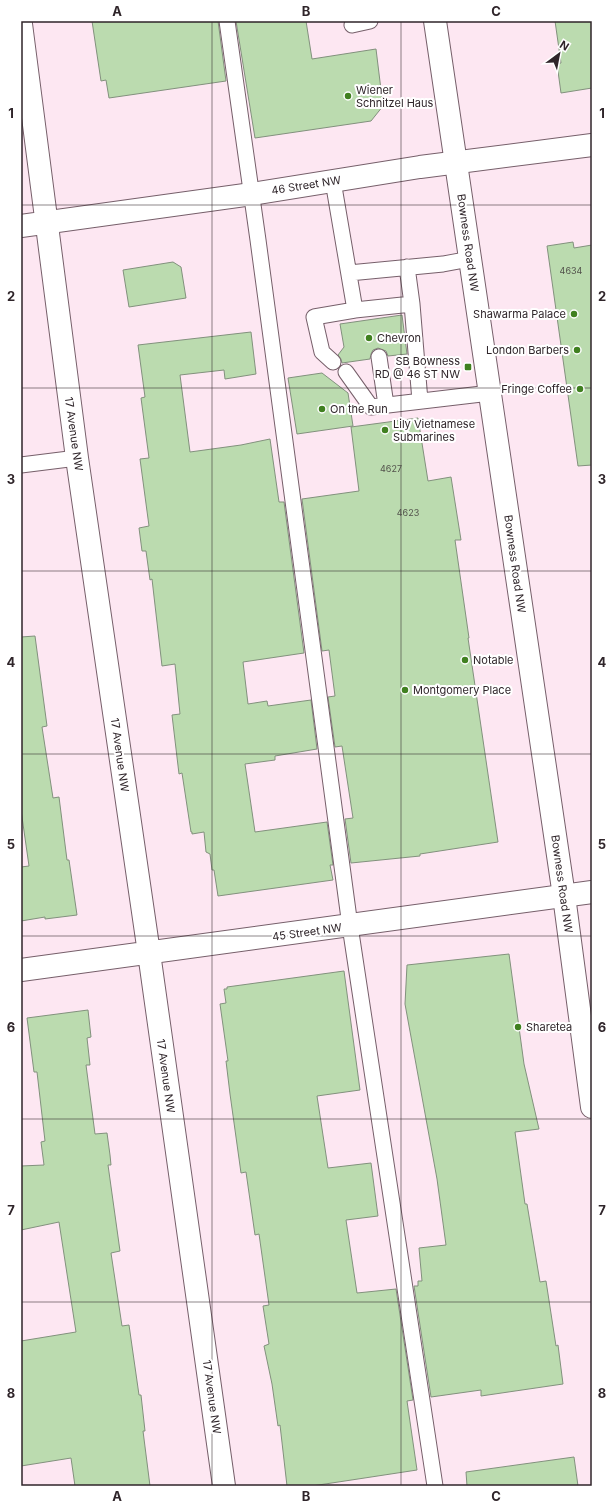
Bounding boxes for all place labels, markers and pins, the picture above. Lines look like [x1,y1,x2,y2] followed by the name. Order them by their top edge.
[356,83,434,110] place label: Wiener Schnitzel Haus
[343,91,353,101] marker: Wiener Schnitzel Haus
[473,307,566,321] place label: Shawarma Palace
[569,309,579,319] marker: Shawarma Palace
[377,331,421,345] place label: Chevron
[364,333,374,343] marker: Chevron
[486,343,569,357] place label: London Barbers
[572,345,582,355] marker: London Barbers
[375,354,460,381] place label: SB Bowness RD @ 46 ST NW
[463,362,473,372] marker: SB Bowness RD @ 46 ST NW
[501,382,572,396] place label: Fringe Coffee
[575,384,585,394] marker: Fringe Coffee
[330,402,388,416] place label: On the Run
[317,404,327,414] marker: On the Run
[393,417,475,444] place label: Lily Vietnamese Submarines
[380,425,390,435] marker: Lily Vietnamese Submarines
[473,653,514,667] place label: Notable
[460,655,470,665] marker: Notable
[413,683,511,697] place label: Montgomery Place
[400,685,410,695] marker: Montgomery Place
[526,1020,572,1034] place label: Sharetea
[513,1022,523,1032] marker: Sharetea

